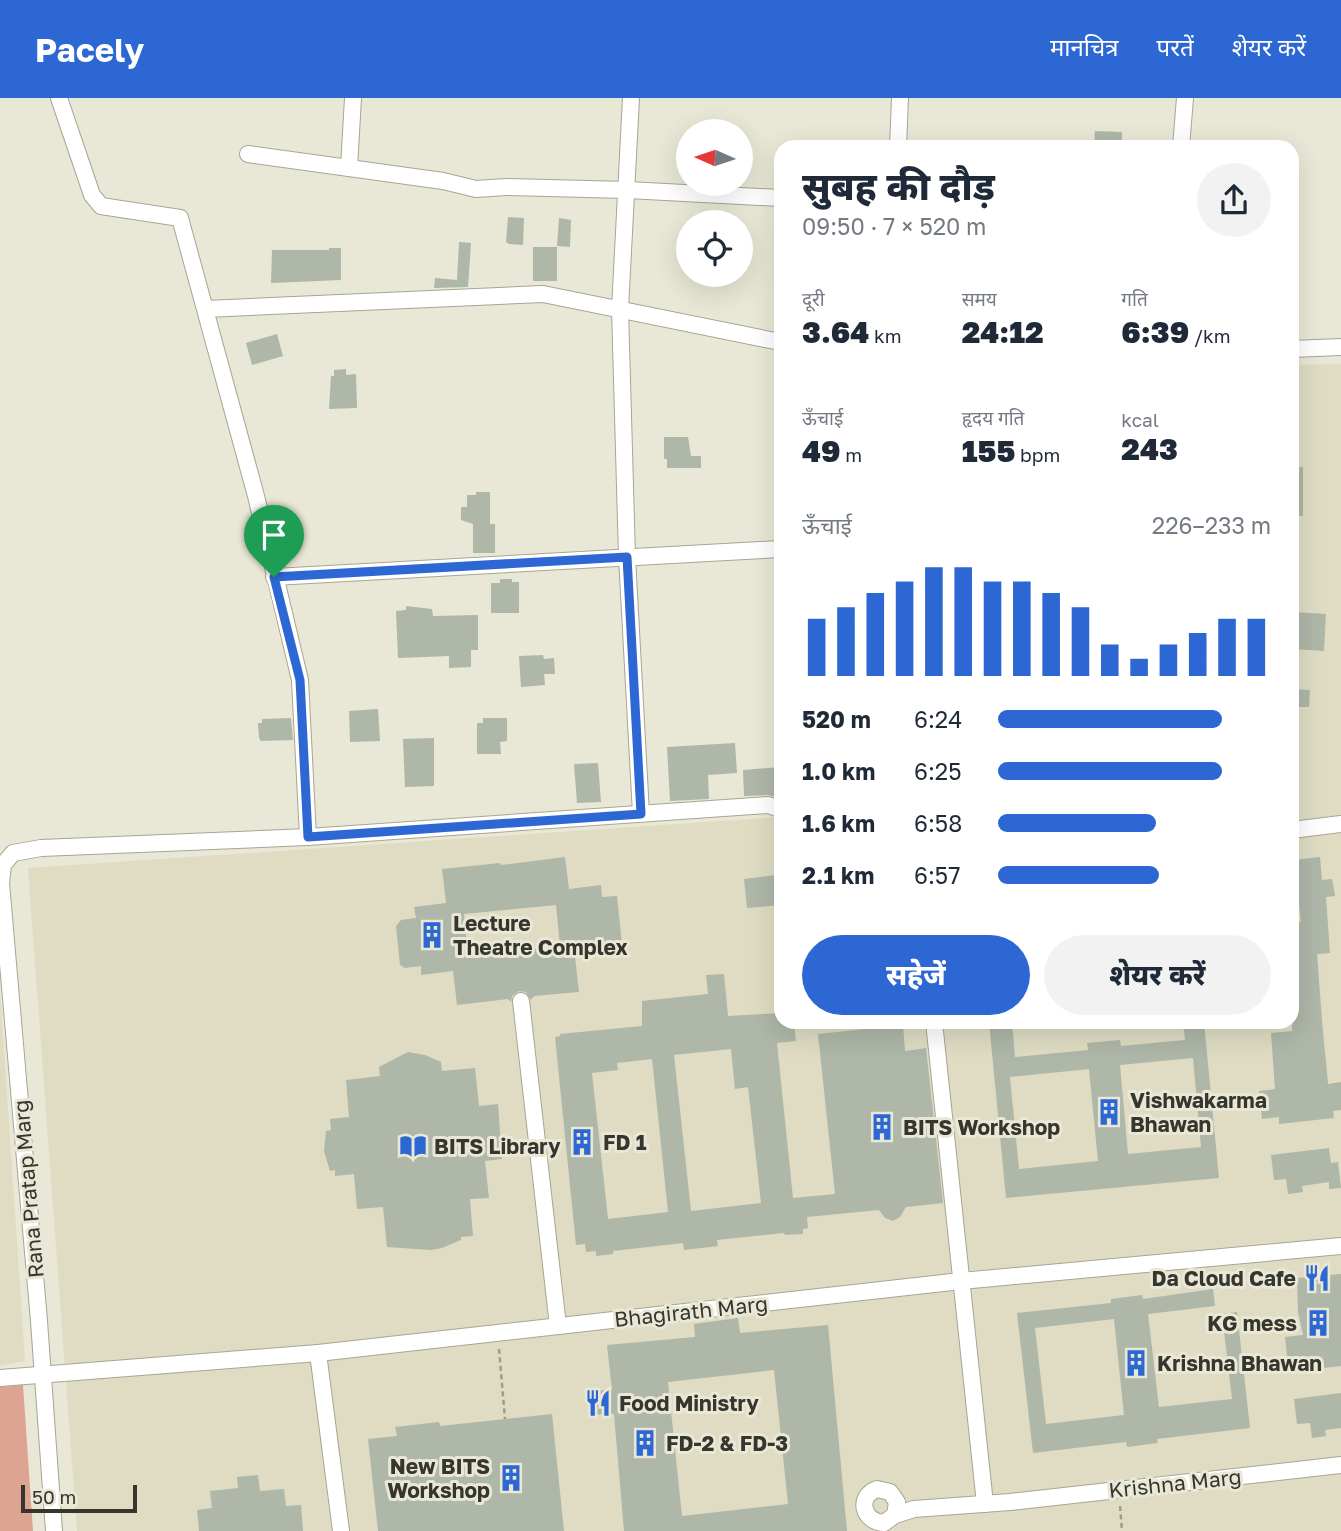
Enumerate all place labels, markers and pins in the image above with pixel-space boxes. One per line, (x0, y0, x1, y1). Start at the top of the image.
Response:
pin (244, 505, 304, 577)
place label: Lecture Theatre Complex (453, 910, 628, 960)
building icon: Lecture Theatre Complex (417, 920, 447, 950)
place label: Vishwakarma Bhawan (1130, 1087, 1267, 1137)
building icon: Vishwakarma Bhawan (1094, 1097, 1124, 1127)
building icon: BITS Workshop (867, 1112, 897, 1142)
place label: BITS Workshop (903, 1114, 1060, 1140)
building icon: FD 1 (567, 1127, 597, 1157)
place label: FD 1 (603, 1129, 647, 1155)
library icon: BITS Library (398, 1131, 428, 1161)
place label: BITS Library (434, 1133, 561, 1159)
restaurant icon: Da Cloud Cafe (1302, 1263, 1332, 1293)
place label: Da Cloud Cafe (1151, 1265, 1296, 1291)
building icon: KG mess (1303, 1308, 1333, 1338)
place label: KG mess (1207, 1310, 1297, 1336)
building icon: Krishna Bhawan (1121, 1348, 1151, 1378)
place label: Krishna Bhawan (1157, 1350, 1322, 1376)
restaurant icon: Food Ministry (583, 1388, 613, 1418)
place label: Food Ministry (619, 1390, 759, 1416)
building icon: FD-2 & FD-3 (630, 1428, 660, 1458)
place label: FD-2 & FD-3 (666, 1430, 788, 1456)
place label: New BITS Workshop (387, 1453, 490, 1503)
building icon: New BITS Workshop (496, 1463, 526, 1493)

